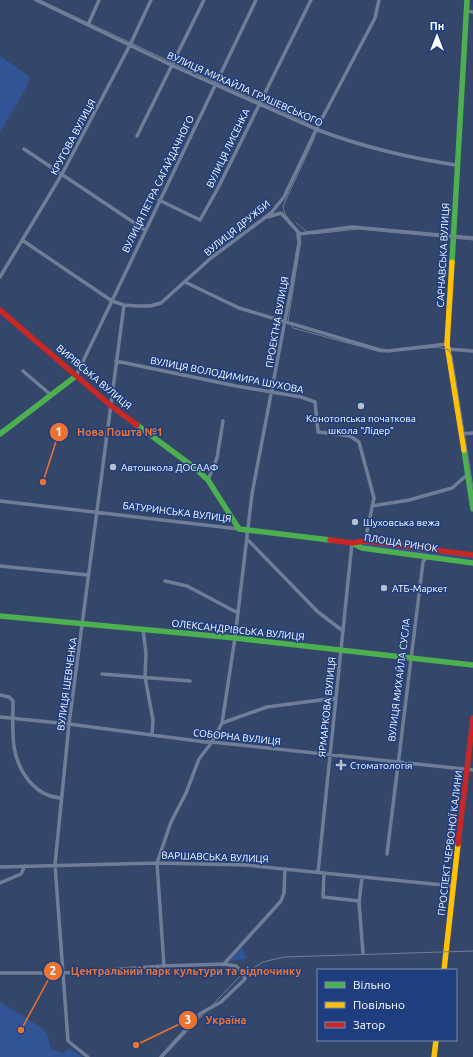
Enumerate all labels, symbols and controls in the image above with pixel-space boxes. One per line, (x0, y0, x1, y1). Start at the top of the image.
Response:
north arrow (417, 16, 457, 56)
text: Пн (430, 20, 444, 32)
street label: ВУЛИЦЯ МИХАЙЛА ГРУШЕВСЬКОГО (166, 50, 325, 129)
street label: КРУГОВА ВУЛИЦЯ (48, 97, 98, 177)
street label: ВУЛИЦЯ ЛИСЕНКА (204, 106, 252, 189)
street label: ВУЛИЦЯ ПЕТРА САГАЙДАЧНОГО (120, 113, 196, 254)
street label: ВУЛИЦЯ ДРУЖБИ (202, 198, 272, 258)
street label: САРНАВСЬКА ВУЛИЦЯ (435, 202, 451, 308)
street label: ПРОЕКТНА ВУЛИЦЯ (264, 275, 290, 369)
street label: ВИРІВСЬКА ВУЛИЦЯ (54, 342, 134, 412)
street label: ВУЛИЦЯ ВОЛОДИМИРА ШУХОВА (149, 355, 305, 395)
marker: Конотопська початкова школа "Лідер" (356, 401, 366, 411)
place label: Конотопська початкова школа "Лідер" (306, 413, 416, 436)
callout: Нова Пошта №1 (49, 421, 171, 444)
text: 1 (56, 425, 62, 438)
text: Нова Пошта №1 (77, 426, 163, 438)
marker: Автошкола ДОСААФ (108, 462, 118, 472)
place label: Автошкола ДОСААФ (121, 462, 219, 473)
street label: БАТУРИНСЬКА ВУЛИЦЯ (122, 500, 232, 524)
marker: Шуховська вежа (350, 517, 360, 527)
place label: Шуховська вежа (363, 517, 440, 528)
street label: ПЛОЩА РИНОК (363, 532, 439, 554)
marker: АТБ-Маркет (379, 583, 389, 593)
place label: АТБ-Маркет (392, 583, 448, 594)
street label: ВУЛИЦЯ МИХАЙЛА СУСЛА (386, 617, 412, 742)
street label: ОЛЕКСАНДРІВСЬКА ВУЛИЦЯ (171, 618, 305, 642)
street label: ВУЛИЦЯ ШЕВЧЕНКА (55, 636, 79, 731)
street label: ЯРМАРКОВА ВУЛИЦЯ (316, 656, 338, 758)
street label: СОБОРНА ВУЛИЦЯ (193, 727, 281, 747)
marker: Стоматологія (335, 759, 347, 771)
place label: Стоматологія (350, 760, 412, 771)
street label: ПРОСПЕКТ ЧЕРВОНОЇ КАЛИНИ (436, 770, 464, 916)
street label: ВАРШАВСЬКА ВУЛИЦЯ (161, 850, 269, 864)
callout: Центральний парк культури та відпочинку (43, 959, 309, 982)
text: 2 (50, 964, 57, 977)
text: Центральний парк культури та відпочинку (71, 965, 301, 977)
legend (317, 969, 457, 1041)
text: Вільно (353, 978, 391, 991)
text: Повільно (353, 998, 405, 1011)
callout: Україна (178, 1008, 255, 1031)
text: 3 (185, 1013, 191, 1026)
text: Україна (205, 1014, 247, 1026)
text: Затор (353, 1018, 385, 1031)

